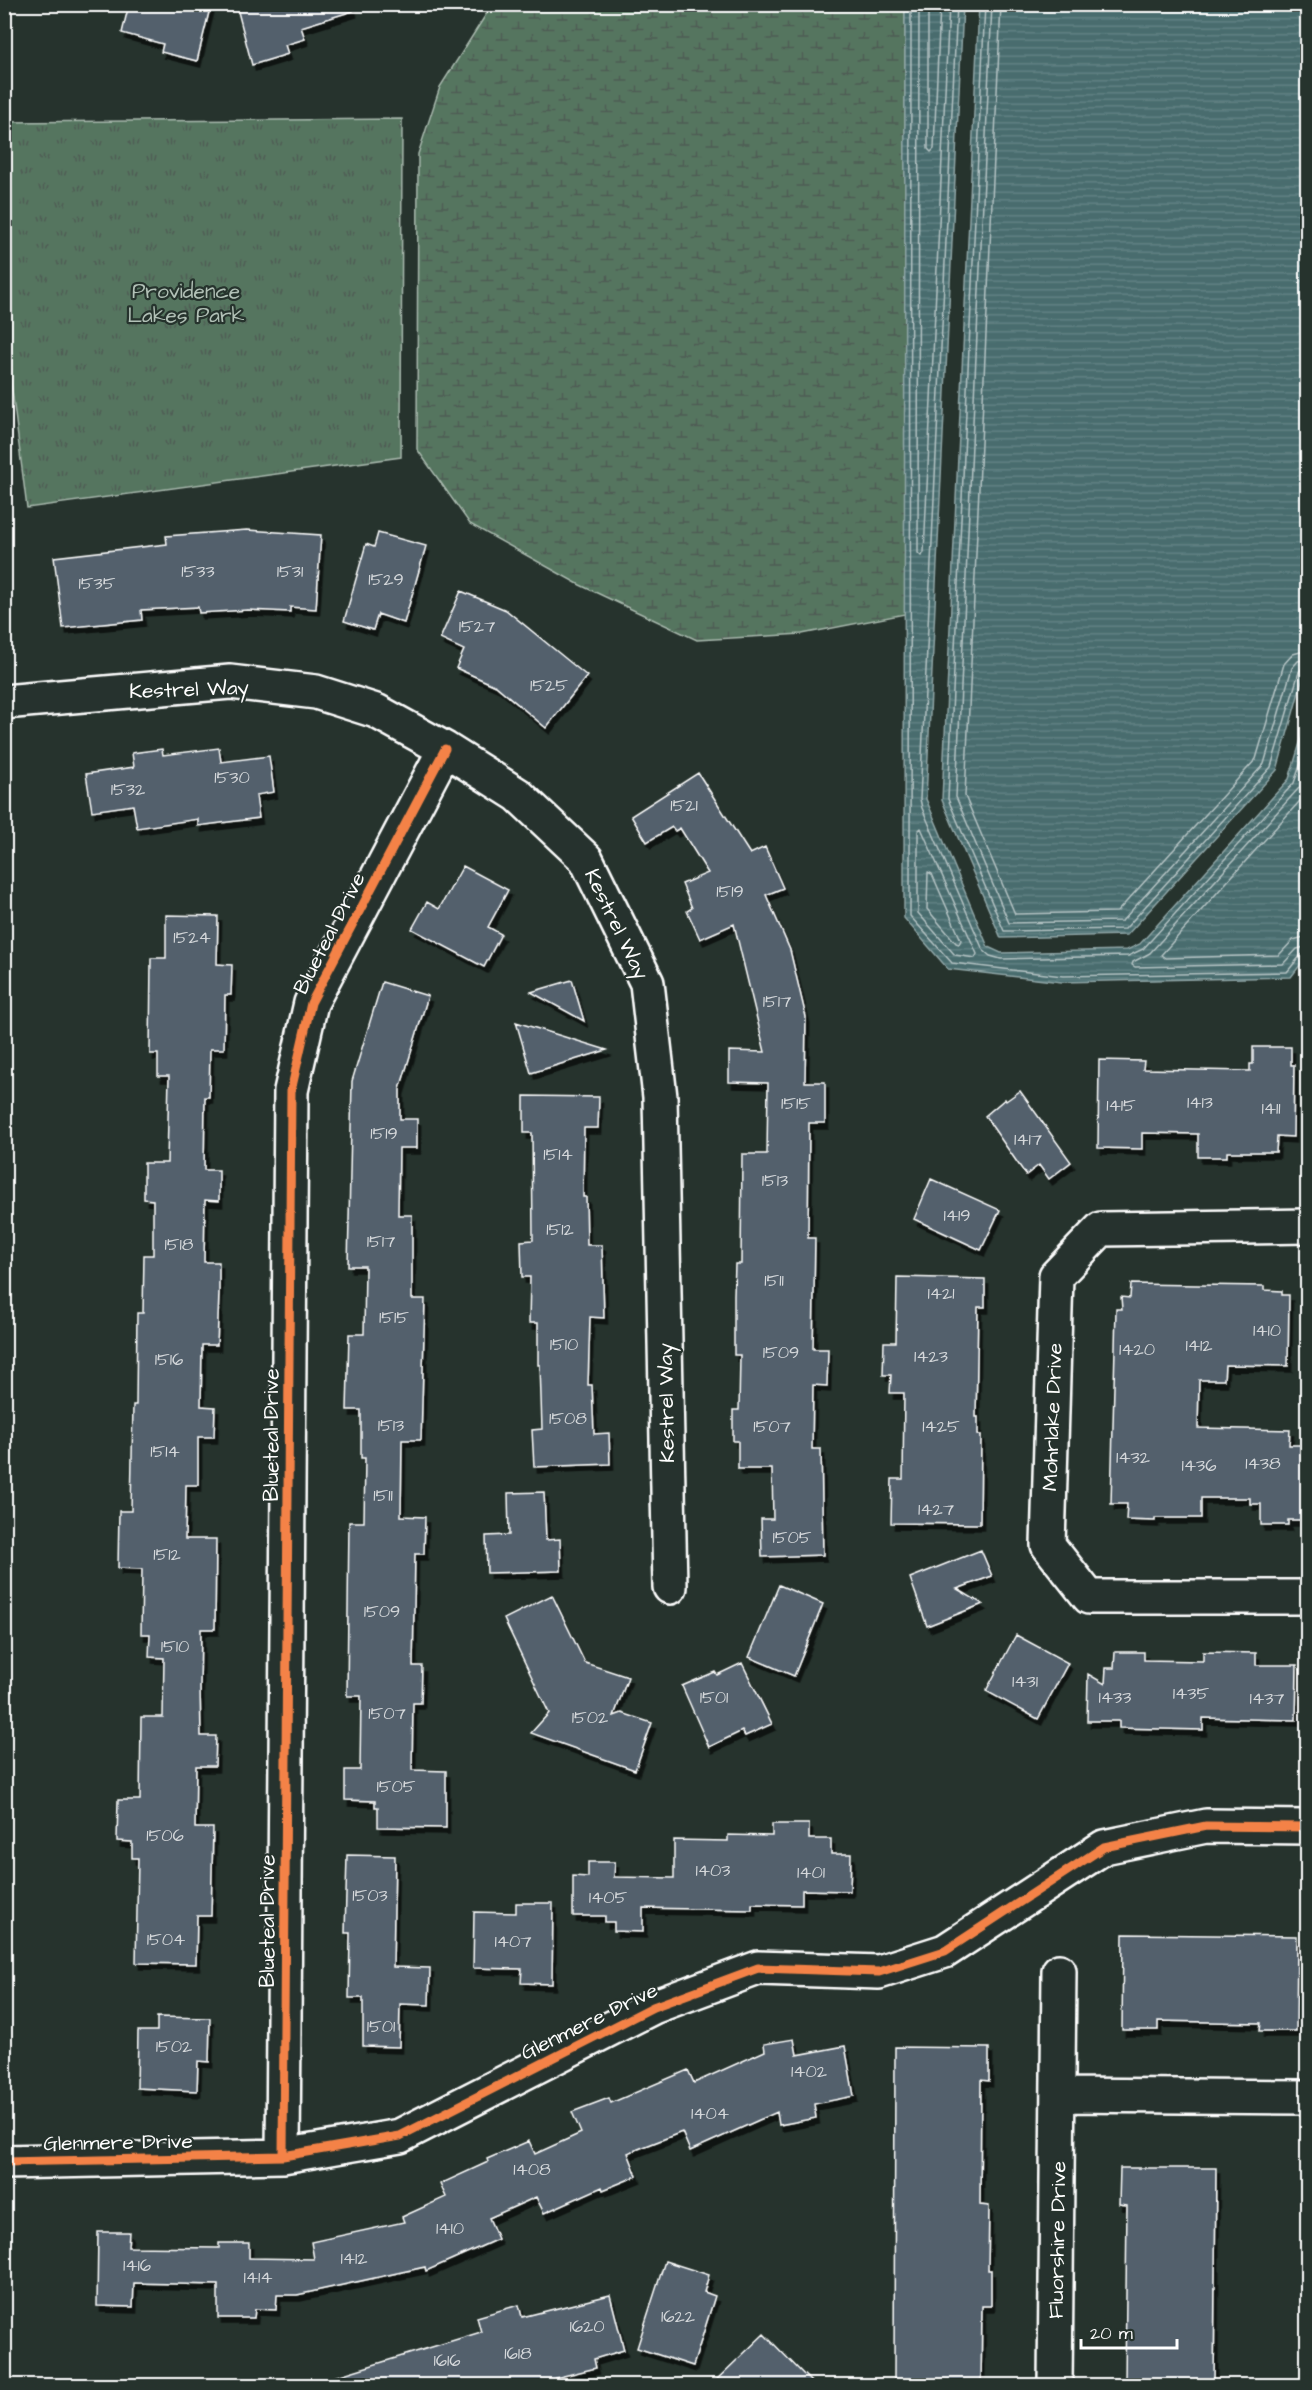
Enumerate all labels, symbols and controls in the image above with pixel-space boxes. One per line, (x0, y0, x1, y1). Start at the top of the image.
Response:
park label: Providence Lakes Park (128, 277, 245, 330)
house number: 1533 (181, 559, 215, 584)
house number: 1531 (277, 559, 303, 584)
house number: 1529 (368, 567, 404, 592)
house number: 1535 (79, 571, 116, 596)
house number: 1527 (459, 614, 495, 639)
street label: Kestrel Way (129, 673, 250, 708)
house number: 1525 (530, 673, 568, 698)
house number: 1530 (214, 765, 250, 790)
house number: 1532 (111, 777, 146, 802)
house number: 1521 (670, 793, 698, 818)
street label: Kestrel Way (575, 864, 656, 986)
street label: Blueteal Drive (286, 867, 373, 999)
house number: 1519 (716, 879, 744, 904)
house number: 1524 (173, 925, 211, 950)
house number: 1517 (763, 989, 791, 1014)
house number: 1413 (1187, 1090, 1213, 1115)
house number: 1515 (781, 1091, 811, 1116)
house number: 1415 (1106, 1093, 1136, 1118)
house number: 1411 (1261, 1096, 1281, 1121)
house number: 1519 (370, 1121, 398, 1146)
house number: 1417 (1014, 1127, 1042, 1152)
house number: 1514 (543, 1142, 573, 1167)
house number: 1513 (762, 1168, 788, 1193)
house number: 1419 (943, 1203, 971, 1228)
house number: 1512 (546, 1217, 575, 1242)
house number: 1517 (367, 1229, 395, 1254)
house number: 1518 (164, 1232, 194, 1257)
house number: 1511 (764, 1268, 784, 1293)
house number: 1421 (927, 1281, 955, 1306)
house number: 1515 (379, 1305, 409, 1330)
house number: 1410 (1253, 1318, 1281, 1343)
house number: 1510 (550, 1332, 578, 1357)
house number: 1412 (1185, 1333, 1213, 1358)
house number: 1420 (1119, 1337, 1155, 1362)
house number: 1509 (763, 1340, 799, 1365)
street label: Kestrel Way (651, 1342, 684, 1463)
street label: Mohrlake Drive (1035, 1342, 1070, 1492)
house number: 1423 (914, 1344, 948, 1369)
house number: 1516 (155, 1347, 183, 1372)
street label: Blueteal Drive (257, 1368, 286, 1502)
house number: 1508 (549, 1406, 587, 1431)
house number: 1513 (378, 1413, 404, 1438)
house number: 1507 (753, 1414, 791, 1439)
house number: 1425 (922, 1414, 960, 1439)
house number: 1514 (150, 1439, 180, 1464)
house number: 1432 (1116, 1445, 1151, 1470)
house number: 1438 (1245, 1451, 1281, 1476)
house number: 1436 (1182, 1453, 1217, 1478)
house number: 1511 (373, 1483, 393, 1508)
house number: 1427 (918, 1497, 954, 1522)
house number: 1505 (772, 1525, 812, 1550)
house number: 1512 (153, 1542, 182, 1567)
house number: 1509 (364, 1599, 400, 1624)
house number: 1510 (161, 1634, 189, 1659)
house number: 1431 (1012, 1669, 1038, 1694)
house number: 1435 (1173, 1681, 1209, 1706)
house number: 1501 (700, 1685, 728, 1710)
house number: 1433 (1099, 1685, 1131, 1710)
house number: 1437 (1250, 1686, 1284, 1711)
house number: 1507 (368, 1701, 406, 1726)
house number: 1502 (572, 1705, 609, 1730)
house number: 1505 (376, 1774, 416, 1799)
house number: 1506 (146, 1823, 184, 1848)
street label: Blueteal Drive (253, 1854, 282, 1988)
house number: 1403 (695, 1858, 731, 1883)
house number: 1401 (797, 1860, 825, 1885)
house number: 1503 (352, 1883, 388, 1908)
house number: 1405 (589, 1885, 628, 1910)
house number: 1504 (147, 1927, 185, 1952)
house number: 1407 (495, 1929, 531, 1954)
street label: Glenmere Drive (516, 1976, 663, 2067)
house number: 1501 (367, 2014, 395, 2039)
house number: 1502 (156, 2034, 193, 2059)
house number: 1402 (791, 2059, 828, 2084)
house number: 1404 (691, 2101, 729, 2126)
street label: Glenmere Drive (43, 2127, 193, 2158)
house number: 1408 (513, 2157, 551, 2182)
street label: Fluorshire Drive (1042, 2161, 1073, 2319)
house number: 1410 (436, 2216, 464, 2241)
house number: 1412 (340, 2246, 368, 2271)
house number: 1416 (123, 2253, 151, 2278)
house number: 1414 (243, 2265, 273, 2290)
house number: 1622 (661, 2304, 696, 2329)
scale bar (1081, 2312, 1177, 2350)
house number: 1620 (569, 2314, 605, 2339)
text: 20 m (1090, 2321, 1133, 2346)
house number: 1618 (504, 2341, 532, 2366)
house number: 1616 (433, 2348, 461, 2373)

